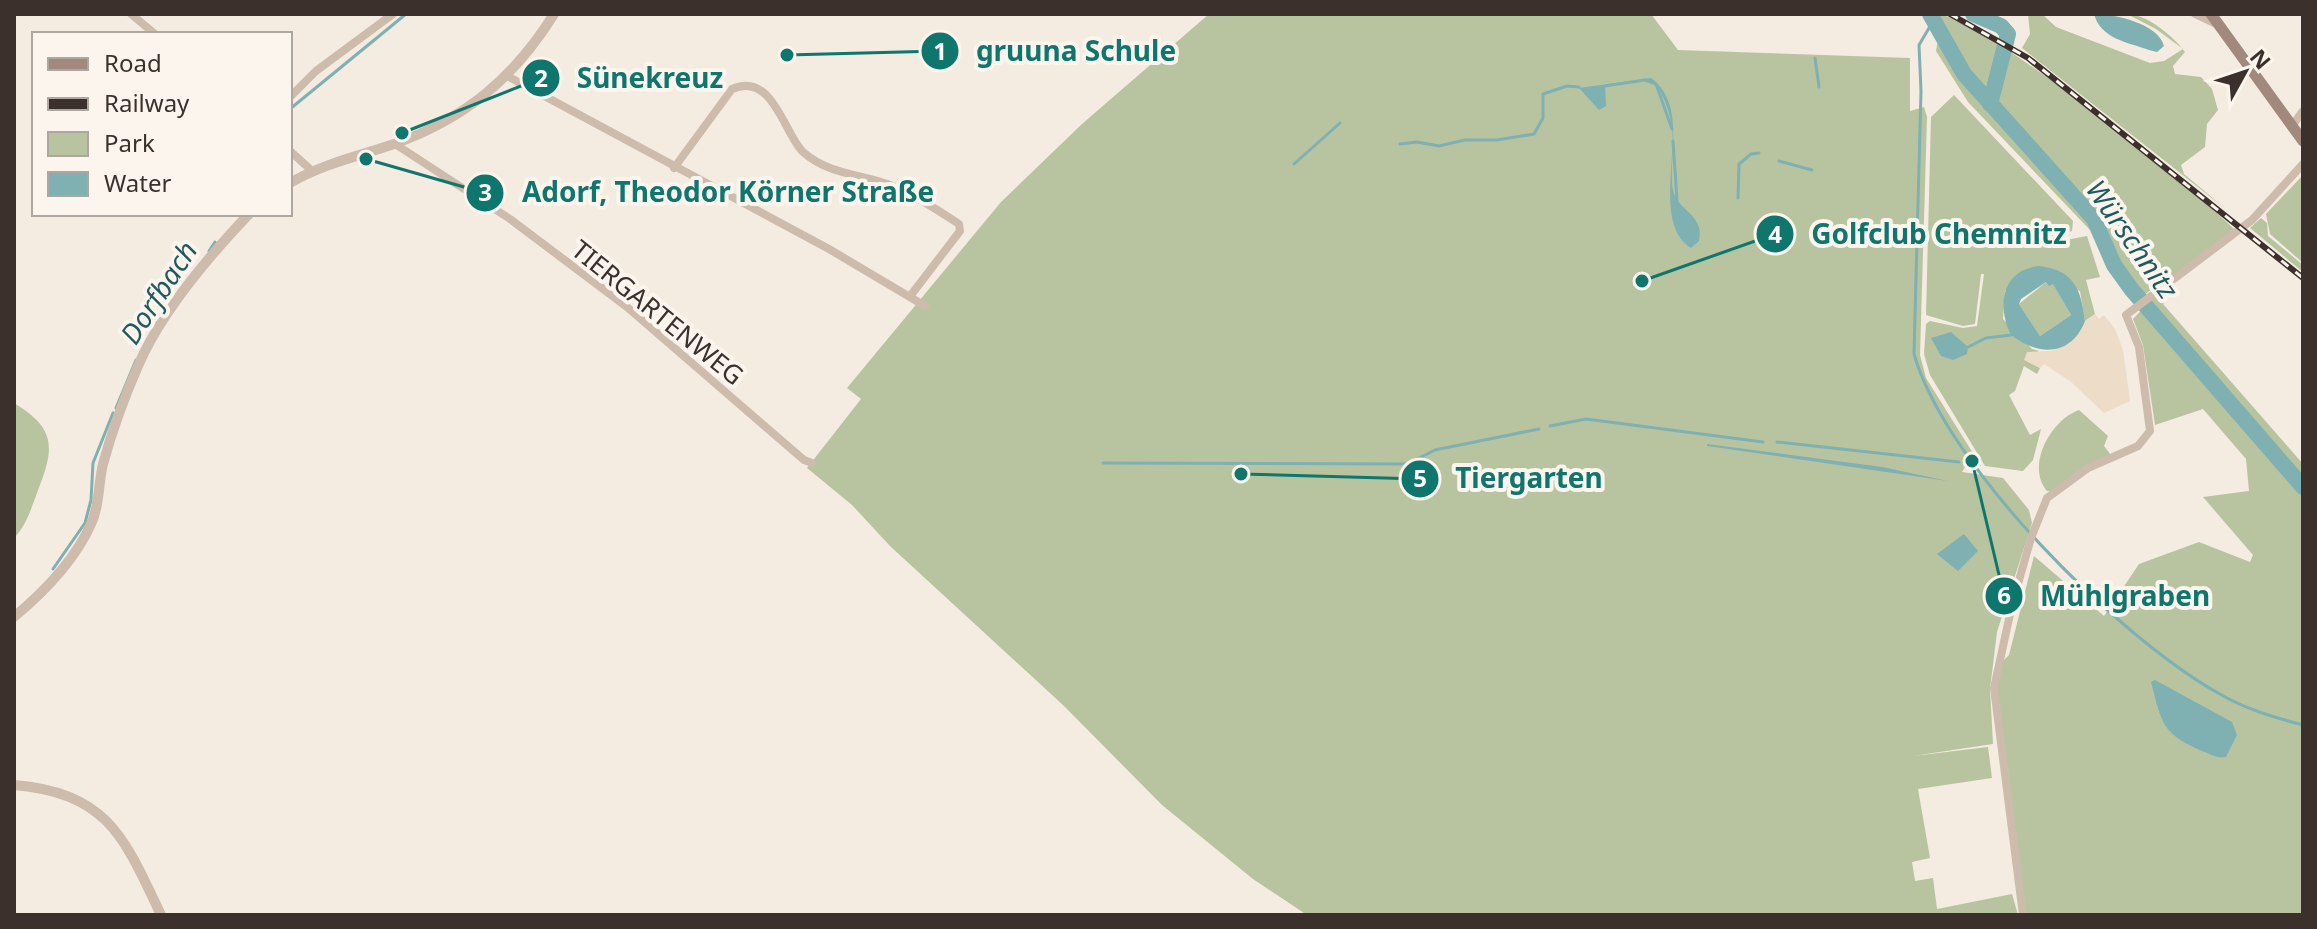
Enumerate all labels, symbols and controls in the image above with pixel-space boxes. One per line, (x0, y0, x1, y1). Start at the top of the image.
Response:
callout: gruuna Schule (920, 25, 1192, 77)
text: gruuna Schule (976, 31, 1176, 69)
legend (32, 32, 292, 216)
north arrow (2205, 32, 2285, 112)
text: 1 (933, 34, 947, 67)
text: N (2244, 42, 2278, 75)
text: Road (104, 46, 162, 79)
callout: Sünekreuz (521, 52, 739, 104)
text: Sünekreuz (577, 58, 723, 96)
text: 2 (534, 61, 548, 94)
text: Railway (104, 86, 190, 119)
text: Park (104, 126, 155, 159)
text: Water (104, 166, 172, 199)
callout: Adorf, Theodor Körner Straße (465, 167, 950, 219)
text: Adorf, Theodor Körner Straße (522, 172, 934, 210)
water label: Würschnitz (2078, 172, 2188, 307)
text: 3 (478, 175, 492, 208)
callout: Golfclub Chemnitz (1755, 208, 2082, 260)
text: Golfclub Chemnitz (1811, 214, 2067, 252)
text: 4 (1768, 217, 1782, 250)
street label: TIERGARTENWEG (564, 231, 752, 393)
water label: Dorfbach (111, 233, 205, 351)
callout: Tiergarten (1400, 453, 1619, 505)
text: Tiergarten (1455, 458, 1603, 496)
text: 5 (1413, 461, 1427, 494)
callout: Mühlgraben (1984, 570, 2226, 622)
text: Mühlgraben (2040, 576, 2210, 614)
text: 6 (1997, 578, 2011, 611)

